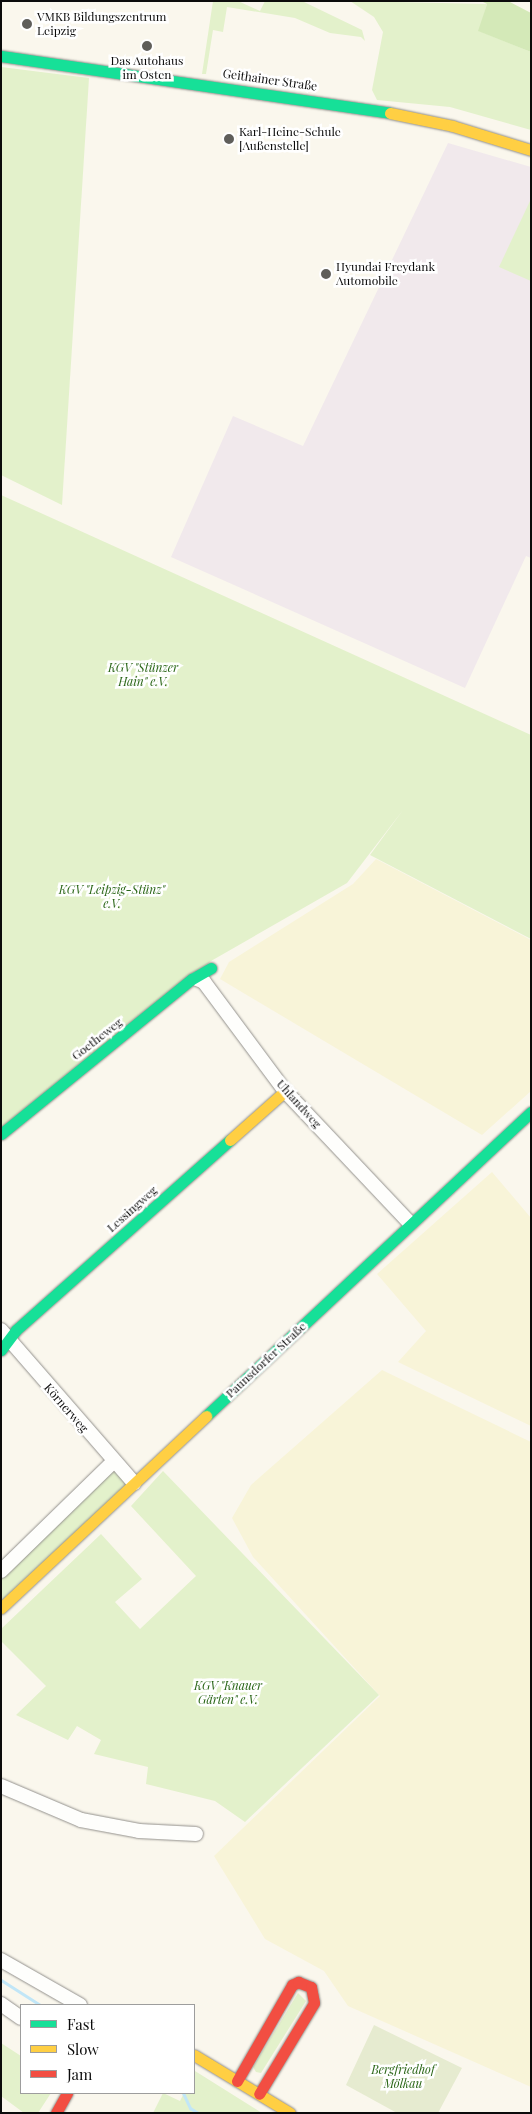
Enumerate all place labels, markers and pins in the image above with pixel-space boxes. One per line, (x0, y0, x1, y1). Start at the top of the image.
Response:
place label: VMKB Bildungszentrum Leipzig (37, 10, 166, 38)
marker: VMKB Bildungszentrum Leipzig (21, 18, 33, 30)
marker: Das Autohaus im Osten (141, 40, 153, 52)
place label: Das Autohaus im Osten (110, 54, 184, 82)
place label: Karl-Heine-Schule [Außenstelle] (239, 125, 341, 153)
marker: Karl-Heine-Schule [Außenstelle] (223, 133, 235, 145)
place label: Hyundai Freydank Automobile (336, 260, 435, 288)
marker: Hyundai Freydank Automobile (320, 268, 332, 280)

